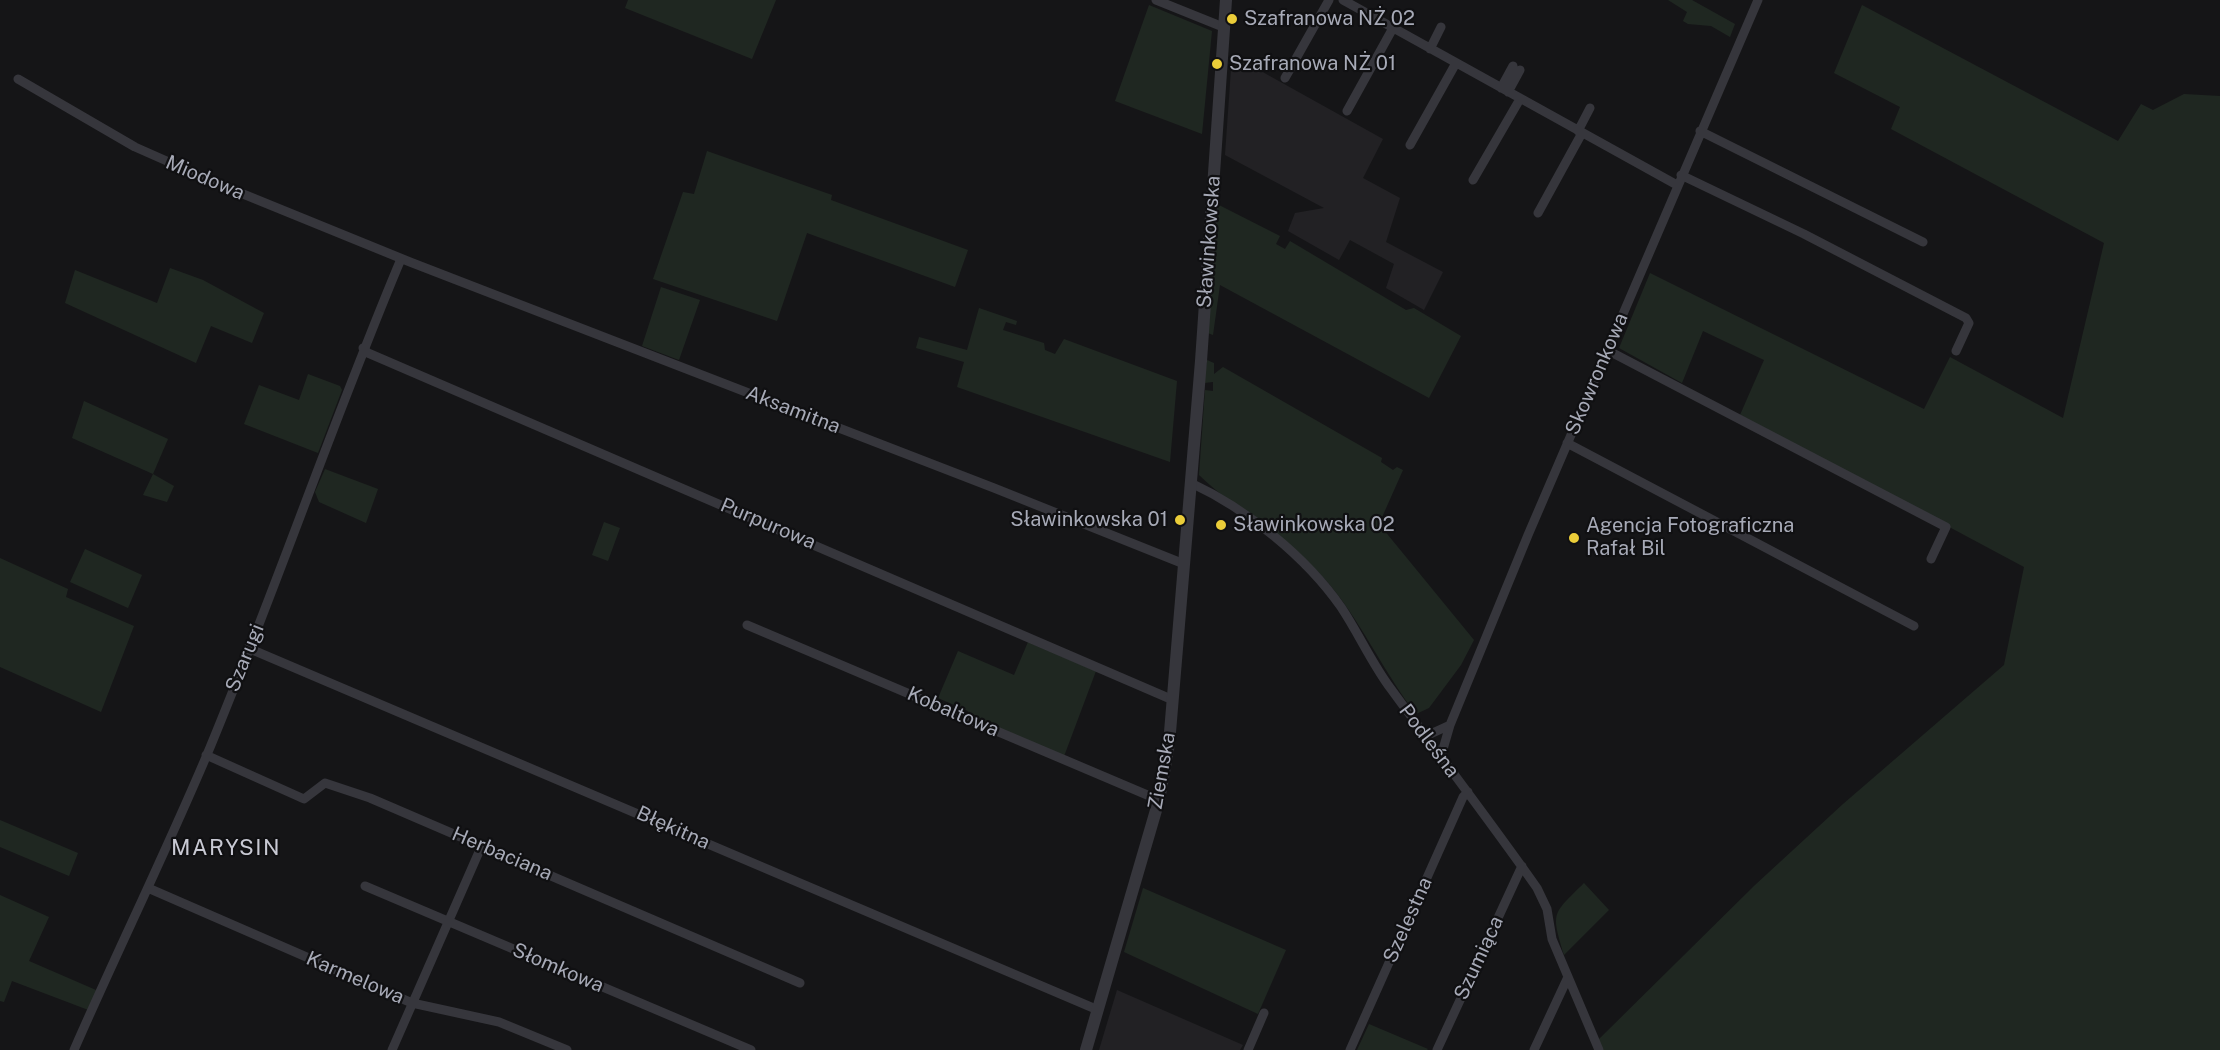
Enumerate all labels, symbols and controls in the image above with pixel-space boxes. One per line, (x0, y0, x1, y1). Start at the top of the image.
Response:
place label: Szafranowa NŻ 02 (1244, 7, 1415, 31)
marker: Szafranowa NŻ 02 (1225, 12, 1239, 26)
place label: Szafranowa NŻ 01 (1229, 52, 1396, 76)
marker: Szafranowa NŻ 01 (1210, 57, 1224, 71)
street label: Miodowa (162, 151, 248, 205)
street label: Sławinkowska (1192, 175, 1226, 309)
street label: Skowronkowa (1561, 310, 1633, 438)
street label: Aksamitna (742, 381, 844, 439)
street label: Purpurowa (717, 493, 819, 555)
place label: Sławinkowska 01 (1010, 508, 1168, 532)
marker: Sławinkowska 01 (1173, 513, 1187, 527)
place label: Sławinkowska 02 (1233, 513, 1395, 537)
place label: Agencja Fotograficzna Rafał Bil (1586, 514, 1794, 561)
marker: Sławinkowska 02 (1214, 518, 1228, 532)
marker: Agencja Fotograficzna Rafał Bil (1567, 531, 1581, 545)
street label: Szarugi (221, 621, 269, 695)
street label: Kobaltowa (903, 682, 1003, 742)
street label: Podleśna (1394, 700, 1464, 782)
street label: Ziemska (1143, 730, 1181, 812)
street label: Błękitna (633, 801, 713, 855)
street label: Herbaciana (448, 822, 556, 886)
district label: MARYSIN (171, 835, 281, 861)
street label: Szelestna (1378, 873, 1438, 967)
street label: Szumiąca (1449, 912, 1509, 1004)
street label: Słomkowa (509, 938, 607, 998)
street label: Karmelowa (302, 947, 408, 1009)

